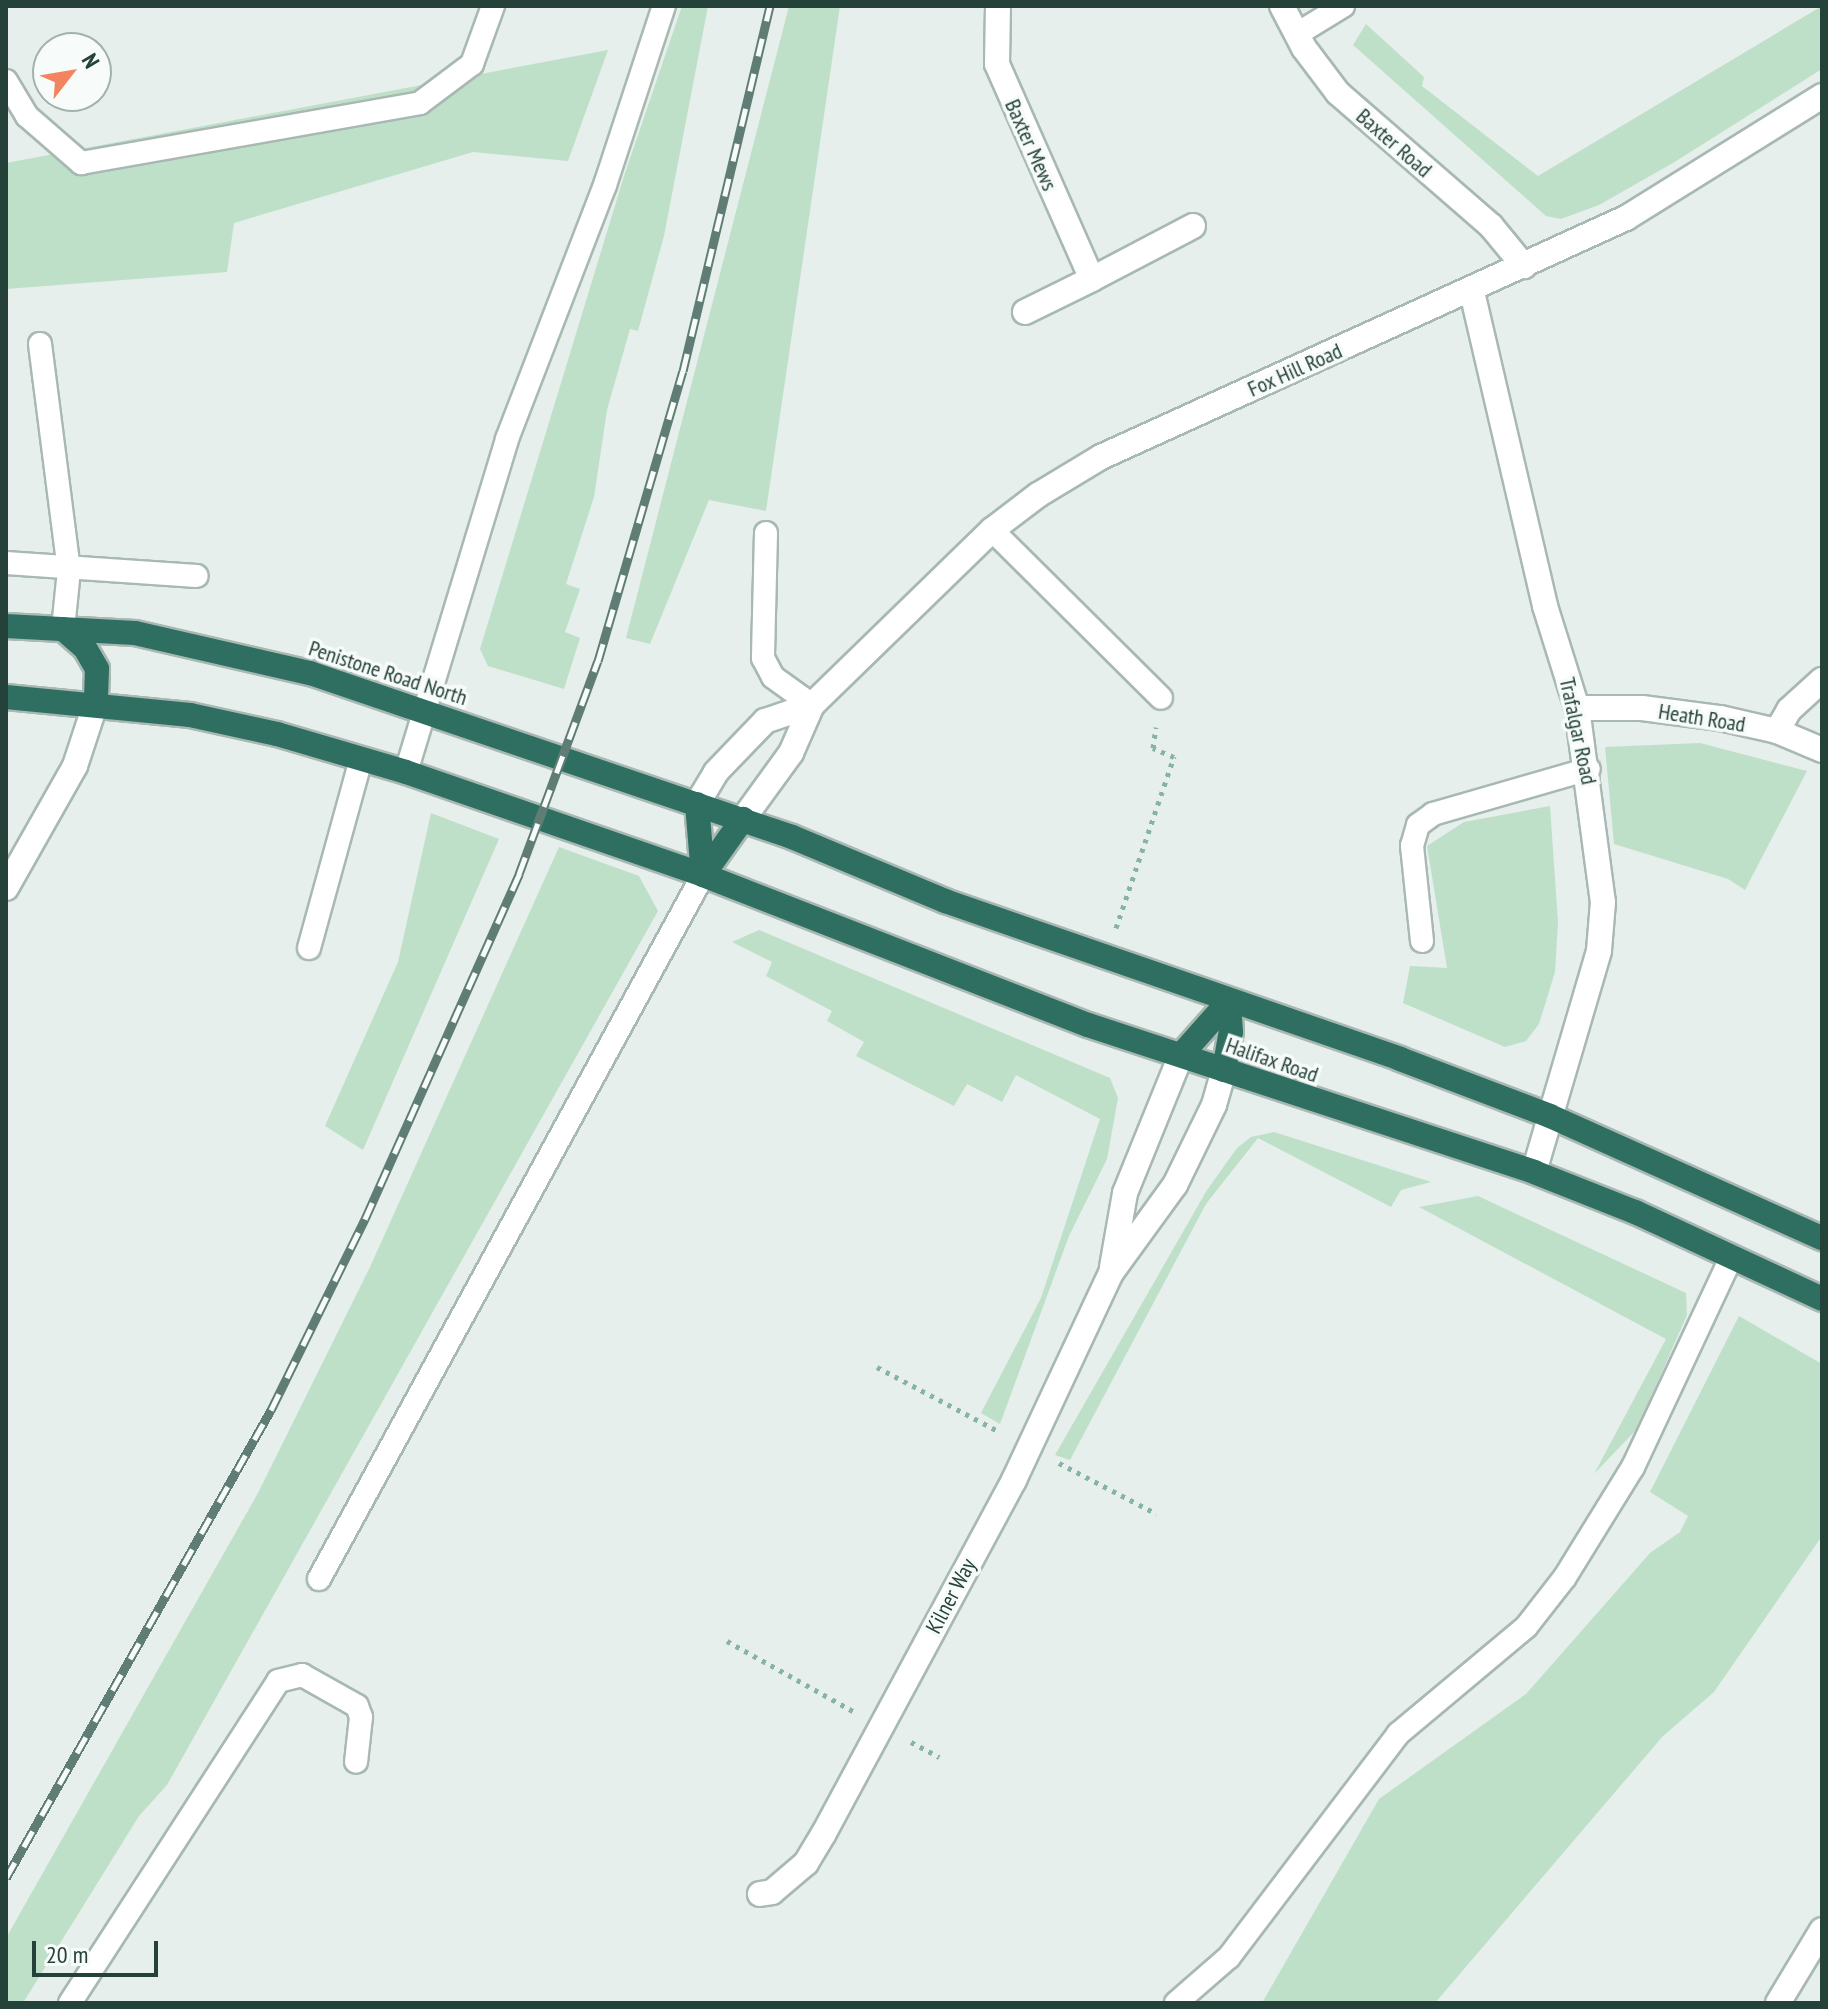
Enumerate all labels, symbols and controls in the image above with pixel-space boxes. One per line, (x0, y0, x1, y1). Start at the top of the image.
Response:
north arrow (32, 32, 112, 112)
text: N (76, 48, 106, 73)
street label: Baxter Mews (999, 95, 1063, 195)
street label: Baxter Road (1351, 103, 1437, 183)
street label: Fox Hill Road (1244, 337, 1346, 403)
street label: Penistone Road North (306, 635, 470, 711)
street label: Trafalgar Road (1554, 675, 1602, 787)
street label: Heath Road (1657, 698, 1747, 738)
street label: Halifax Road (1222, 1032, 1322, 1088)
street label: Kilner Way (920, 1554, 982, 1638)
scale bar (36, 1925, 162, 1975)
text: 20 m (46, 1939, 88, 1970)

